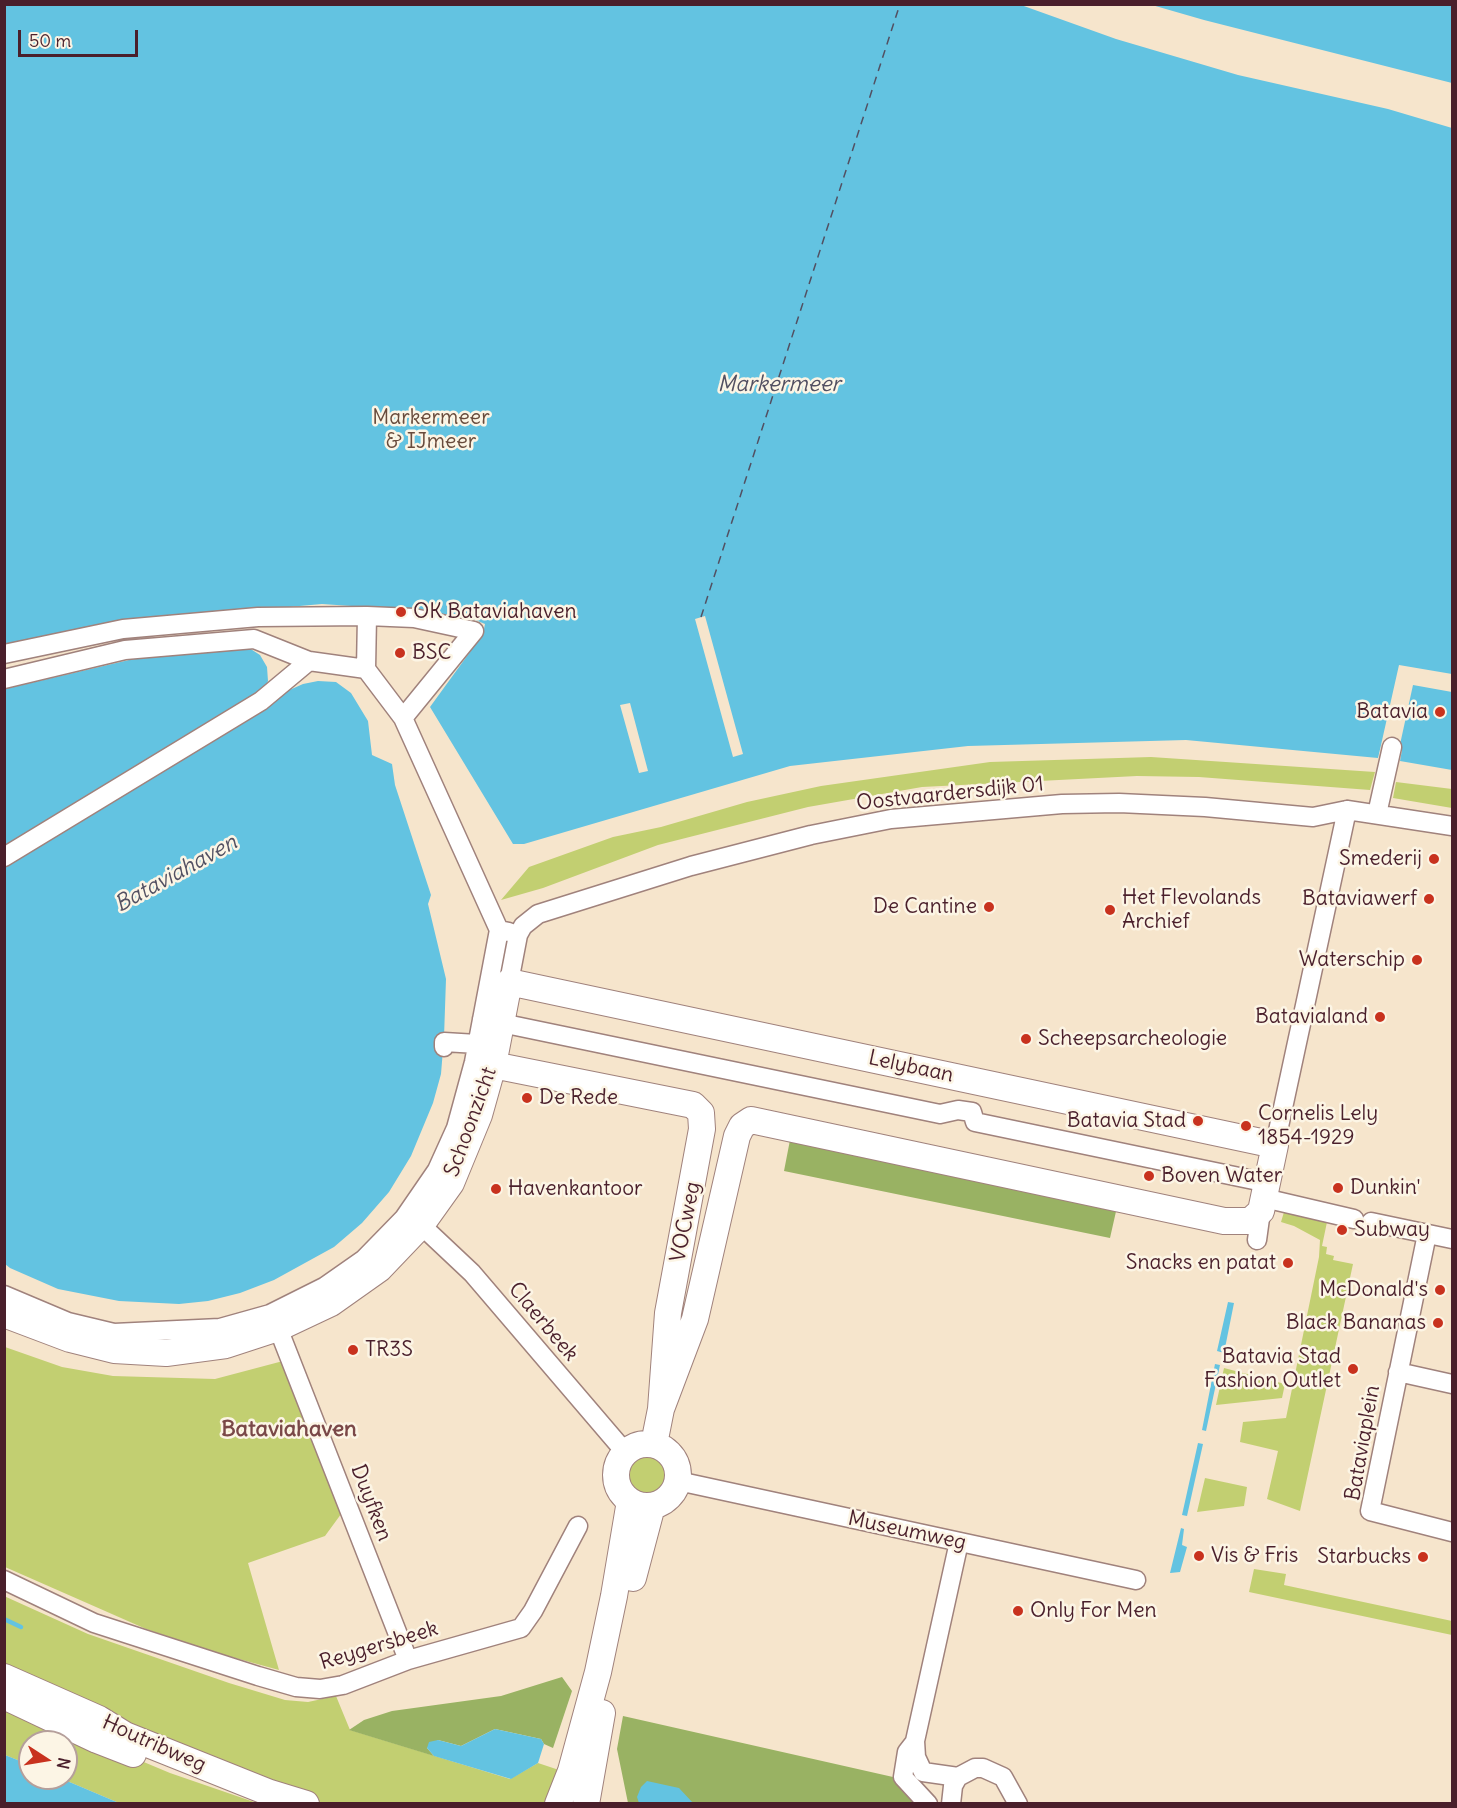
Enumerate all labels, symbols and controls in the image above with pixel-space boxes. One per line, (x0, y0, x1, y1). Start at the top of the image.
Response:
scale bar (21, 18, 141, 56)
text: 50 m (29, 29, 71, 52)
water label: Markermeer (717, 372, 841, 398)
park label: Markermeer & IJmeer (372, 405, 490, 455)
place label: OK Bataviahaven (413, 599, 577, 625)
marker: OK Bataviahaven (394, 605, 408, 619)
place label: BSC (412, 640, 451, 666)
marker: BSC (393, 646, 407, 660)
place label: Batavia (1356, 699, 1428, 725)
marker: Batavia (1433, 705, 1447, 719)
street label: Oostvaardersdijk 01 (855, 772, 1045, 816)
water label: Bataviahaven (110, 830, 242, 918)
place label: Smederij (1339, 846, 1422, 872)
marker: Smederij (1427, 852, 1441, 866)
place label: Het Flevolands Archief (1122, 885, 1261, 935)
place label: Bataviawerf (1302, 886, 1417, 912)
marker: Bataviawerf (1422, 892, 1436, 906)
place label: De Cantine (873, 894, 977, 920)
marker: De Cantine (982, 900, 996, 914)
marker: Het Flevolands Archief (1103, 903, 1117, 917)
place label: Waterschip (1299, 947, 1405, 973)
marker: Waterschip (1410, 953, 1424, 967)
place label: Batavialand (1255, 1004, 1368, 1030)
marker: Batavialand (1373, 1010, 1387, 1024)
place label: Scheepsarcheologie (1038, 1026, 1227, 1052)
marker: Scheepsarcheologie (1019, 1032, 1033, 1046)
street label: Lelybaan (866, 1046, 956, 1088)
street label: Schoonzicht (440, 1064, 502, 1180)
place label: De Rede (539, 1085, 618, 1111)
marker: De Rede (520, 1091, 534, 1105)
place label: Cornelis Lely 1854-1929 (1258, 1101, 1378, 1151)
place label: Batavia Stad (1067, 1108, 1186, 1134)
marker: Batavia Stad (1191, 1114, 1205, 1128)
marker: Cornelis Lely 1854-1929 (1239, 1119, 1253, 1133)
place label: Boven Water (1161, 1163, 1282, 1189)
marker: Boven Water (1142, 1169, 1156, 1183)
place label: Dunkin' (1350, 1175, 1421, 1201)
place label: Havenkantoor (508, 1176, 643, 1202)
street label: VOCweg (666, 1180, 706, 1264)
marker: Dunkin' (1331, 1181, 1345, 1195)
marker: Havenkantoor (489, 1182, 503, 1196)
place label: Subway (1354, 1217, 1430, 1243)
marker: Subway (1335, 1223, 1349, 1237)
place label: Snacks en patat (1126, 1250, 1276, 1276)
marker: Snacks en patat (1281, 1256, 1295, 1270)
street label: Claerbeek (503, 1277, 583, 1367)
place label: McDonald's (1319, 1277, 1428, 1303)
marker: McDonald's (1433, 1283, 1447, 1297)
place label: Black Bananas (1286, 1310, 1426, 1336)
marker: Black Bananas (1431, 1316, 1445, 1330)
place label: TR3S (365, 1337, 413, 1363)
marker: TR3S (346, 1343, 360, 1357)
place label: Batavia Stad Fashion Outlet (1204, 1344, 1341, 1394)
marker: Batavia Stad Fashion Outlet (1346, 1362, 1360, 1376)
street label: Bataviaplein (1340, 1383, 1386, 1503)
district label: Bataviahaven (221, 1417, 357, 1443)
street label: Duyfken (345, 1461, 397, 1545)
street label: Museumweg (846, 1506, 968, 1556)
place label: Vis & Fris (1211, 1543, 1298, 1569)
place label: Starbucks (1317, 1544, 1411, 1570)
marker: Vis & Fris (1192, 1549, 1206, 1563)
marker: Starbucks (1416, 1550, 1430, 1564)
place label: Only For Men (1030, 1598, 1157, 1624)
marker: Only For Men (1011, 1604, 1025, 1618)
street label: Reygersbeek (317, 1616, 441, 1676)
street label: Houtribweg (98, 1710, 210, 1778)
north arrow (18, 1730, 78, 1790)
text: N (53, 1756, 75, 1771)

